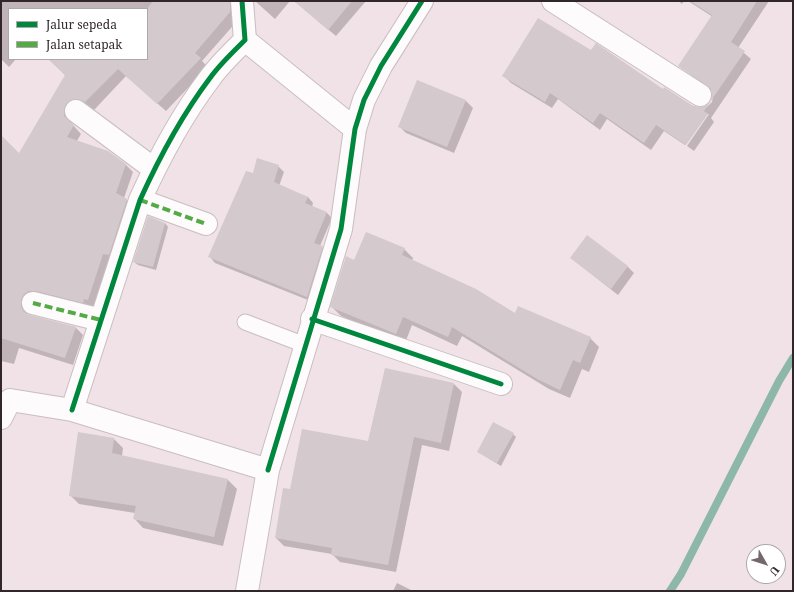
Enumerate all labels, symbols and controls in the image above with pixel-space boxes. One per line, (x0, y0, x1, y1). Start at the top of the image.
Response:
legend (8, 8, 148, 60)
text: Jalur sepeda (46, 16, 117, 33)
text: Jalan setapak (46, 36, 122, 53)
north arrow (746, 544, 786, 584)
text: U (767, 563, 783, 579)

